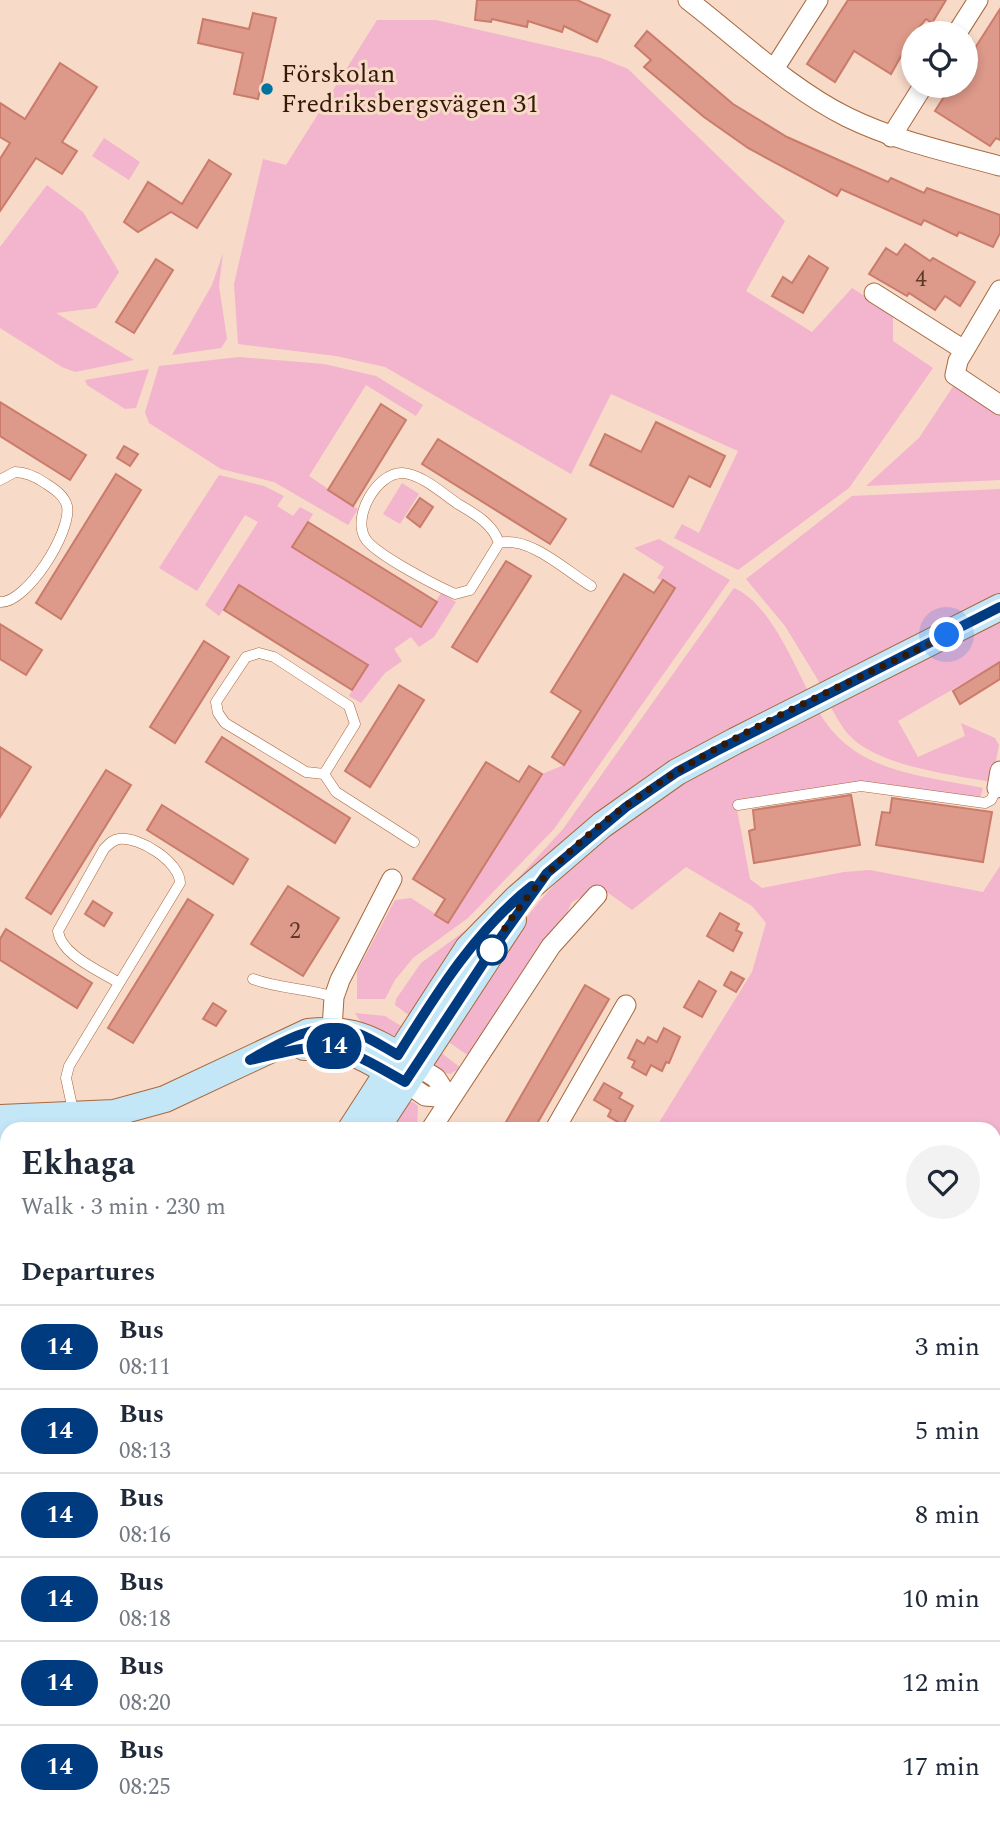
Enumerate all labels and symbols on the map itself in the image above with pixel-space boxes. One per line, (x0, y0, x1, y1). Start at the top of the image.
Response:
place label: Förskolan Fredriksbergsvägen 31 (281, 54, 539, 124)
marker: Förskolan Fredriksbergsvägen 31 (259, 81, 275, 97)
house number: 4 (915, 262, 927, 297)
your location (929, 617, 964, 652)
house number: 2 (289, 914, 301, 949)
unlabelled marker (477, 935, 507, 965)
line badge: 14 (302, 1023, 366, 1069)

